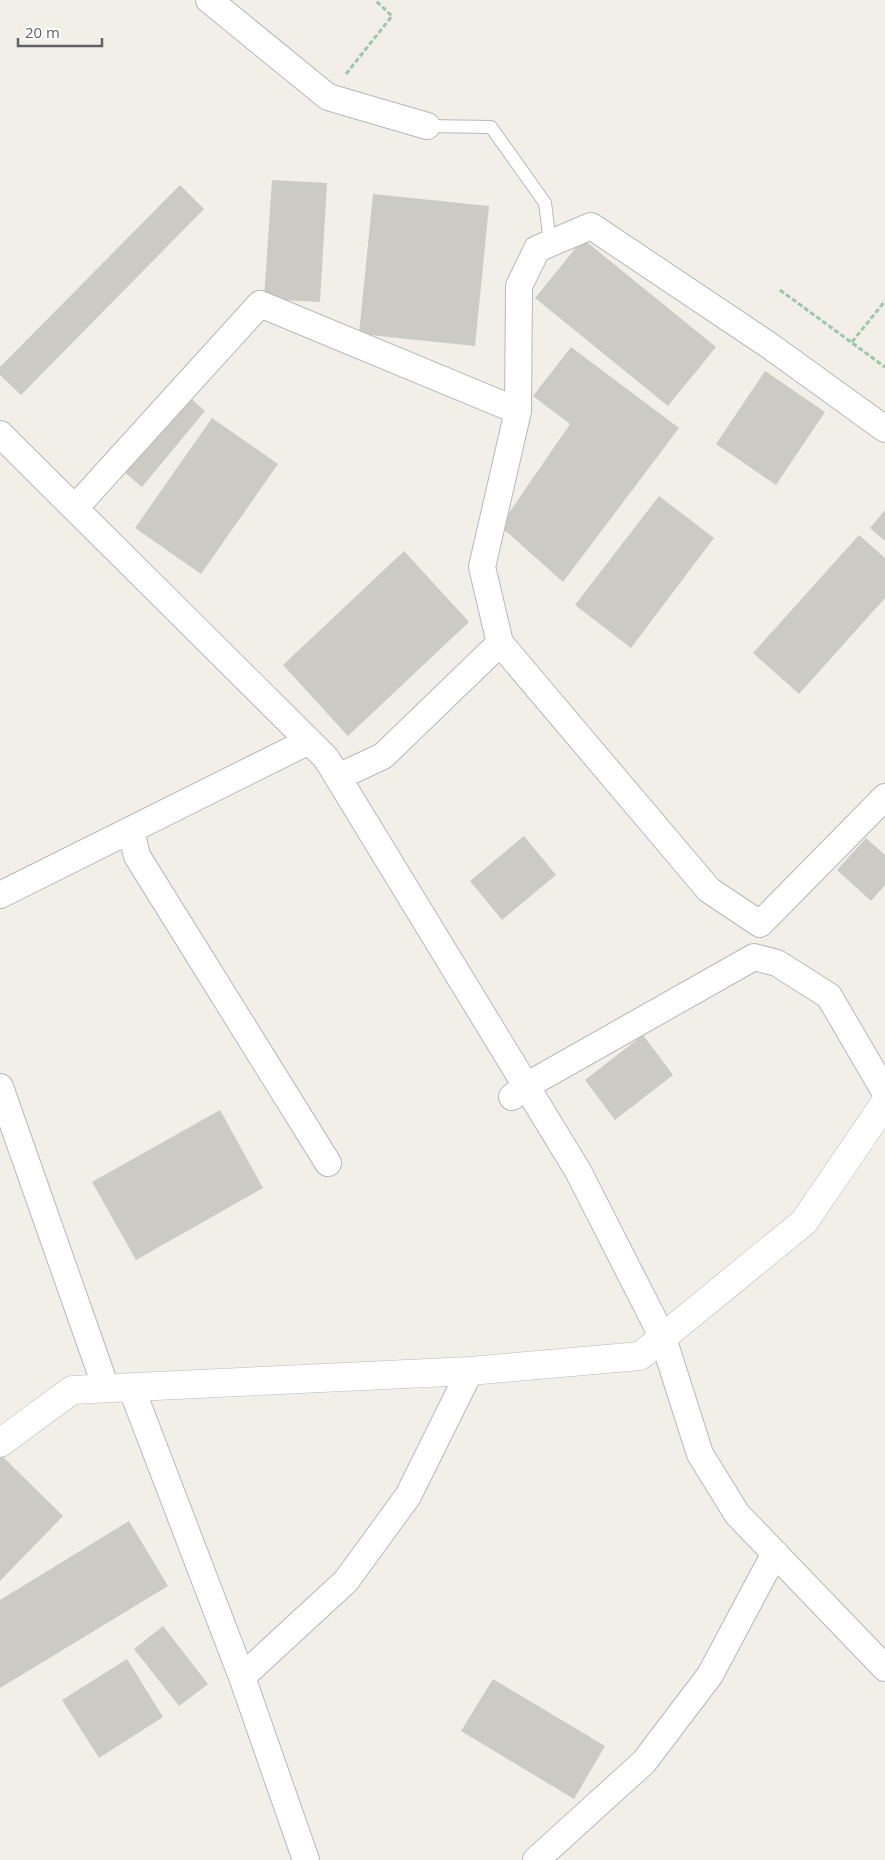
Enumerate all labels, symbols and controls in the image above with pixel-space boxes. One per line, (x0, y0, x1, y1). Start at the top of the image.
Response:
scale bar (18, 15, 101, 47)
text: 20 m (25, 22, 60, 42)

